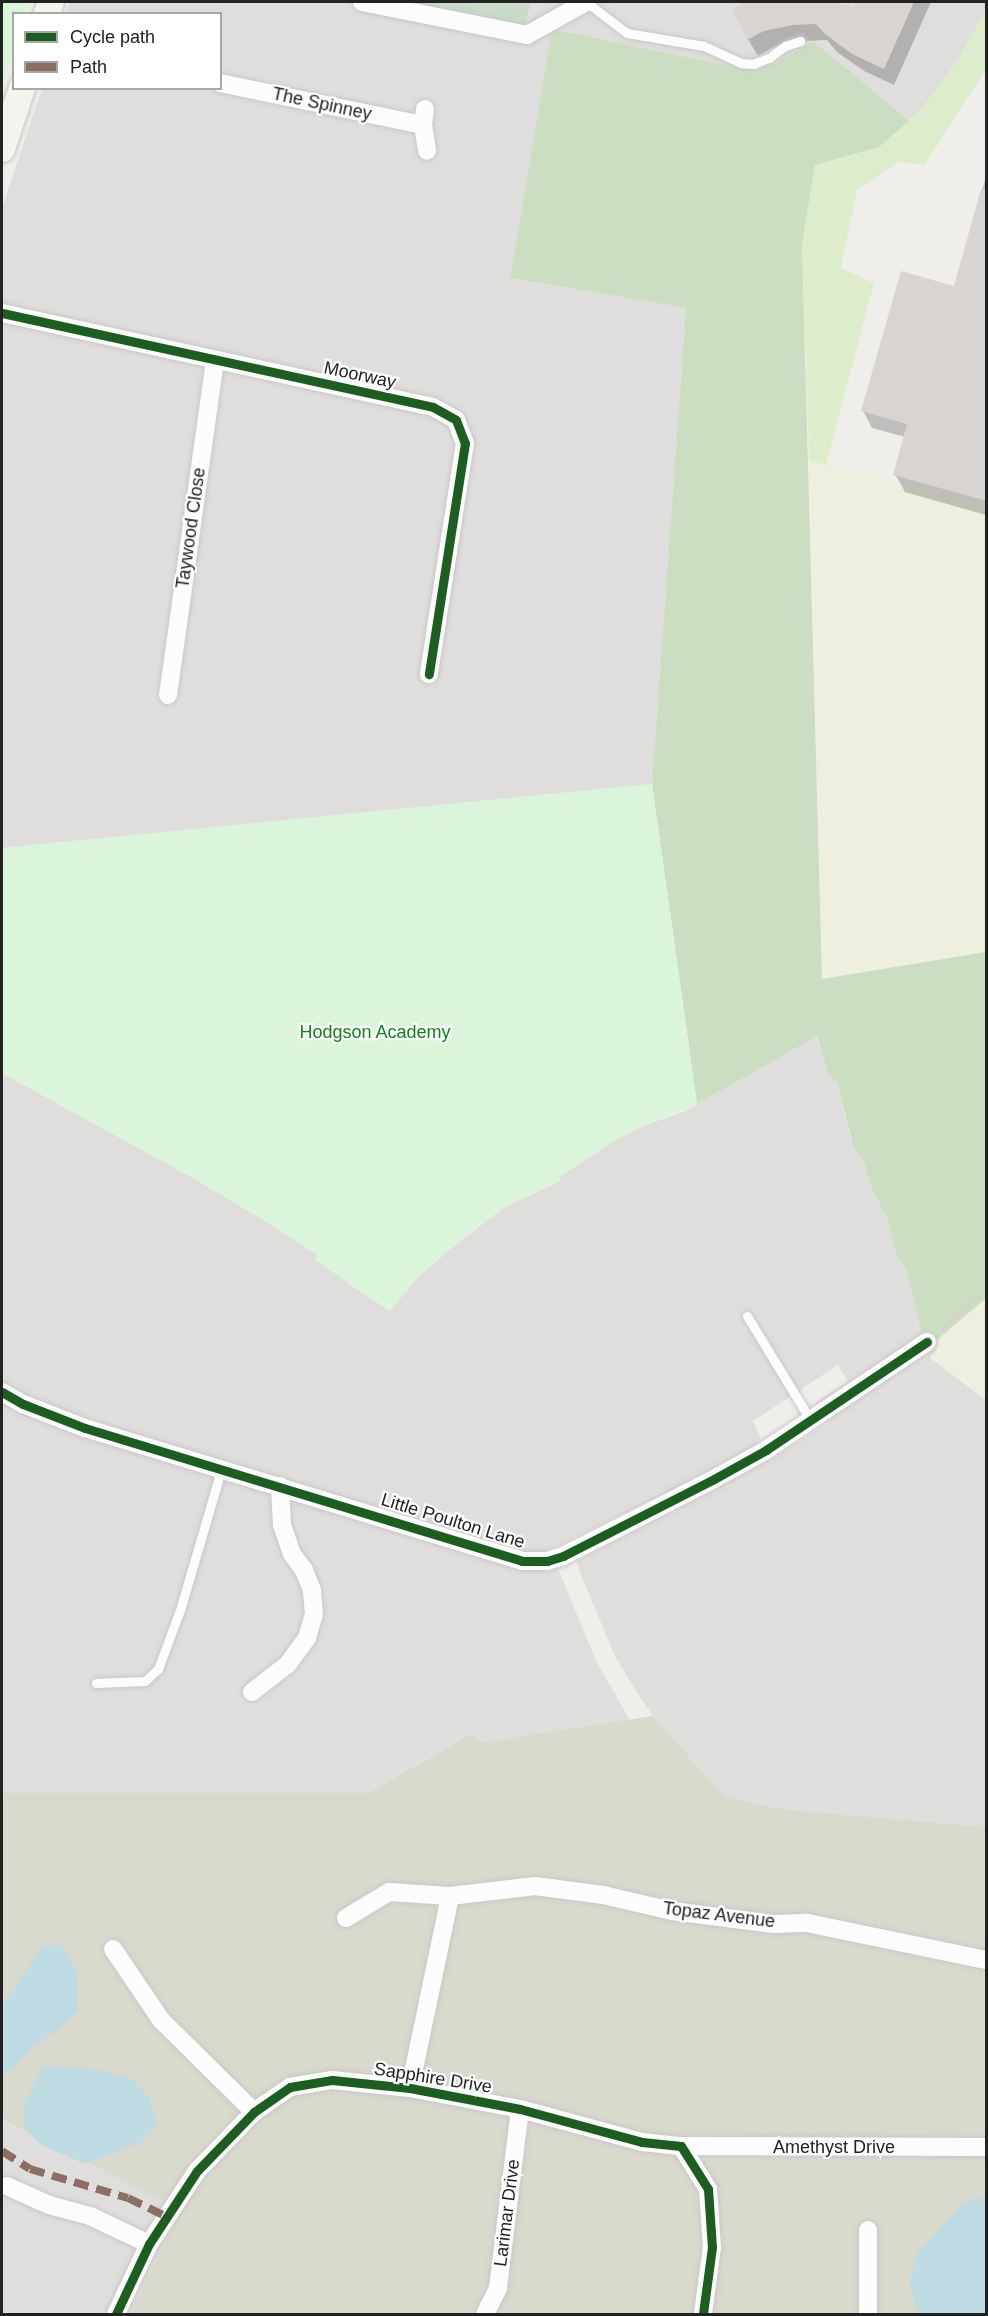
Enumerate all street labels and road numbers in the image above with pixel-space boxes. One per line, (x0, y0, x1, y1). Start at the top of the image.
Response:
street label: The Spinney (270, 83, 374, 125)
street label: Moorway (322, 357, 398, 393)
street label: Taywood Close (172, 466, 210, 590)
street label: Little Poulton Lane (379, 1489, 527, 1553)
street label: Topaz Avenue (661, 1897, 777, 1933)
street label: Sapphire Drive (373, 2058, 493, 2098)
street label: Amethyst Drive (773, 2136, 895, 2158)
street label: Larimar Drive (490, 2158, 524, 2268)

